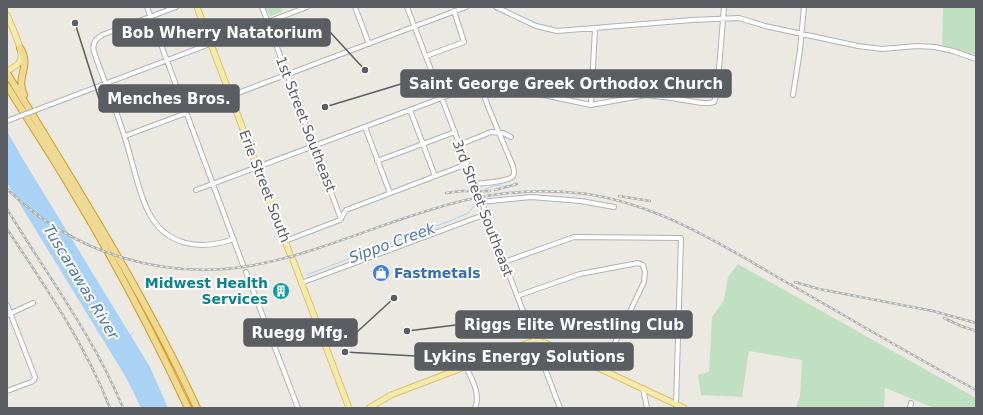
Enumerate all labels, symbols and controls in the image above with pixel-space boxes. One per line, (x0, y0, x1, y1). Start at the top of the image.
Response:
callout: Bob Wherry Natatorium (113, 19, 330, 46)
text: Bob Wherry Natatorium (121, 24, 323, 42)
street label: 1st Street Southeast (273, 54, 339, 194)
callout: Saint George Greek Orthodox Church (401, 70, 731, 97)
text: Saint George Greek Orthodox Church (409, 75, 723, 93)
callout: Menches Bros. (99, 85, 239, 112)
text: Menches Bros. (107, 90, 231, 108)
street label: Erie Street South (236, 127, 294, 245)
street label: 3rd Street Southeast (449, 137, 517, 279)
water label: Sippo Creek (346, 219, 439, 267)
water label: Tuscarawas River (40, 221, 123, 343)
shop icon: Fastmetals (371, 263, 391, 283)
place label: Fastmetals (394, 265, 481, 281)
place label: Midwest Health Services (145, 275, 268, 307)
building icon: Midwest Health Services (271, 281, 291, 301)
callout: Riggs Elite Wrestling Club (456, 311, 692, 338)
text: Riggs Elite Wrestling Club (464, 316, 684, 334)
callout: Ruegg Mfg. (244, 319, 357, 346)
text: Ruegg Mfg. (252, 324, 349, 342)
callout: Lykins Energy Solutions (415, 343, 633, 370)
text: Lykins Energy Solutions (423, 348, 625, 366)

